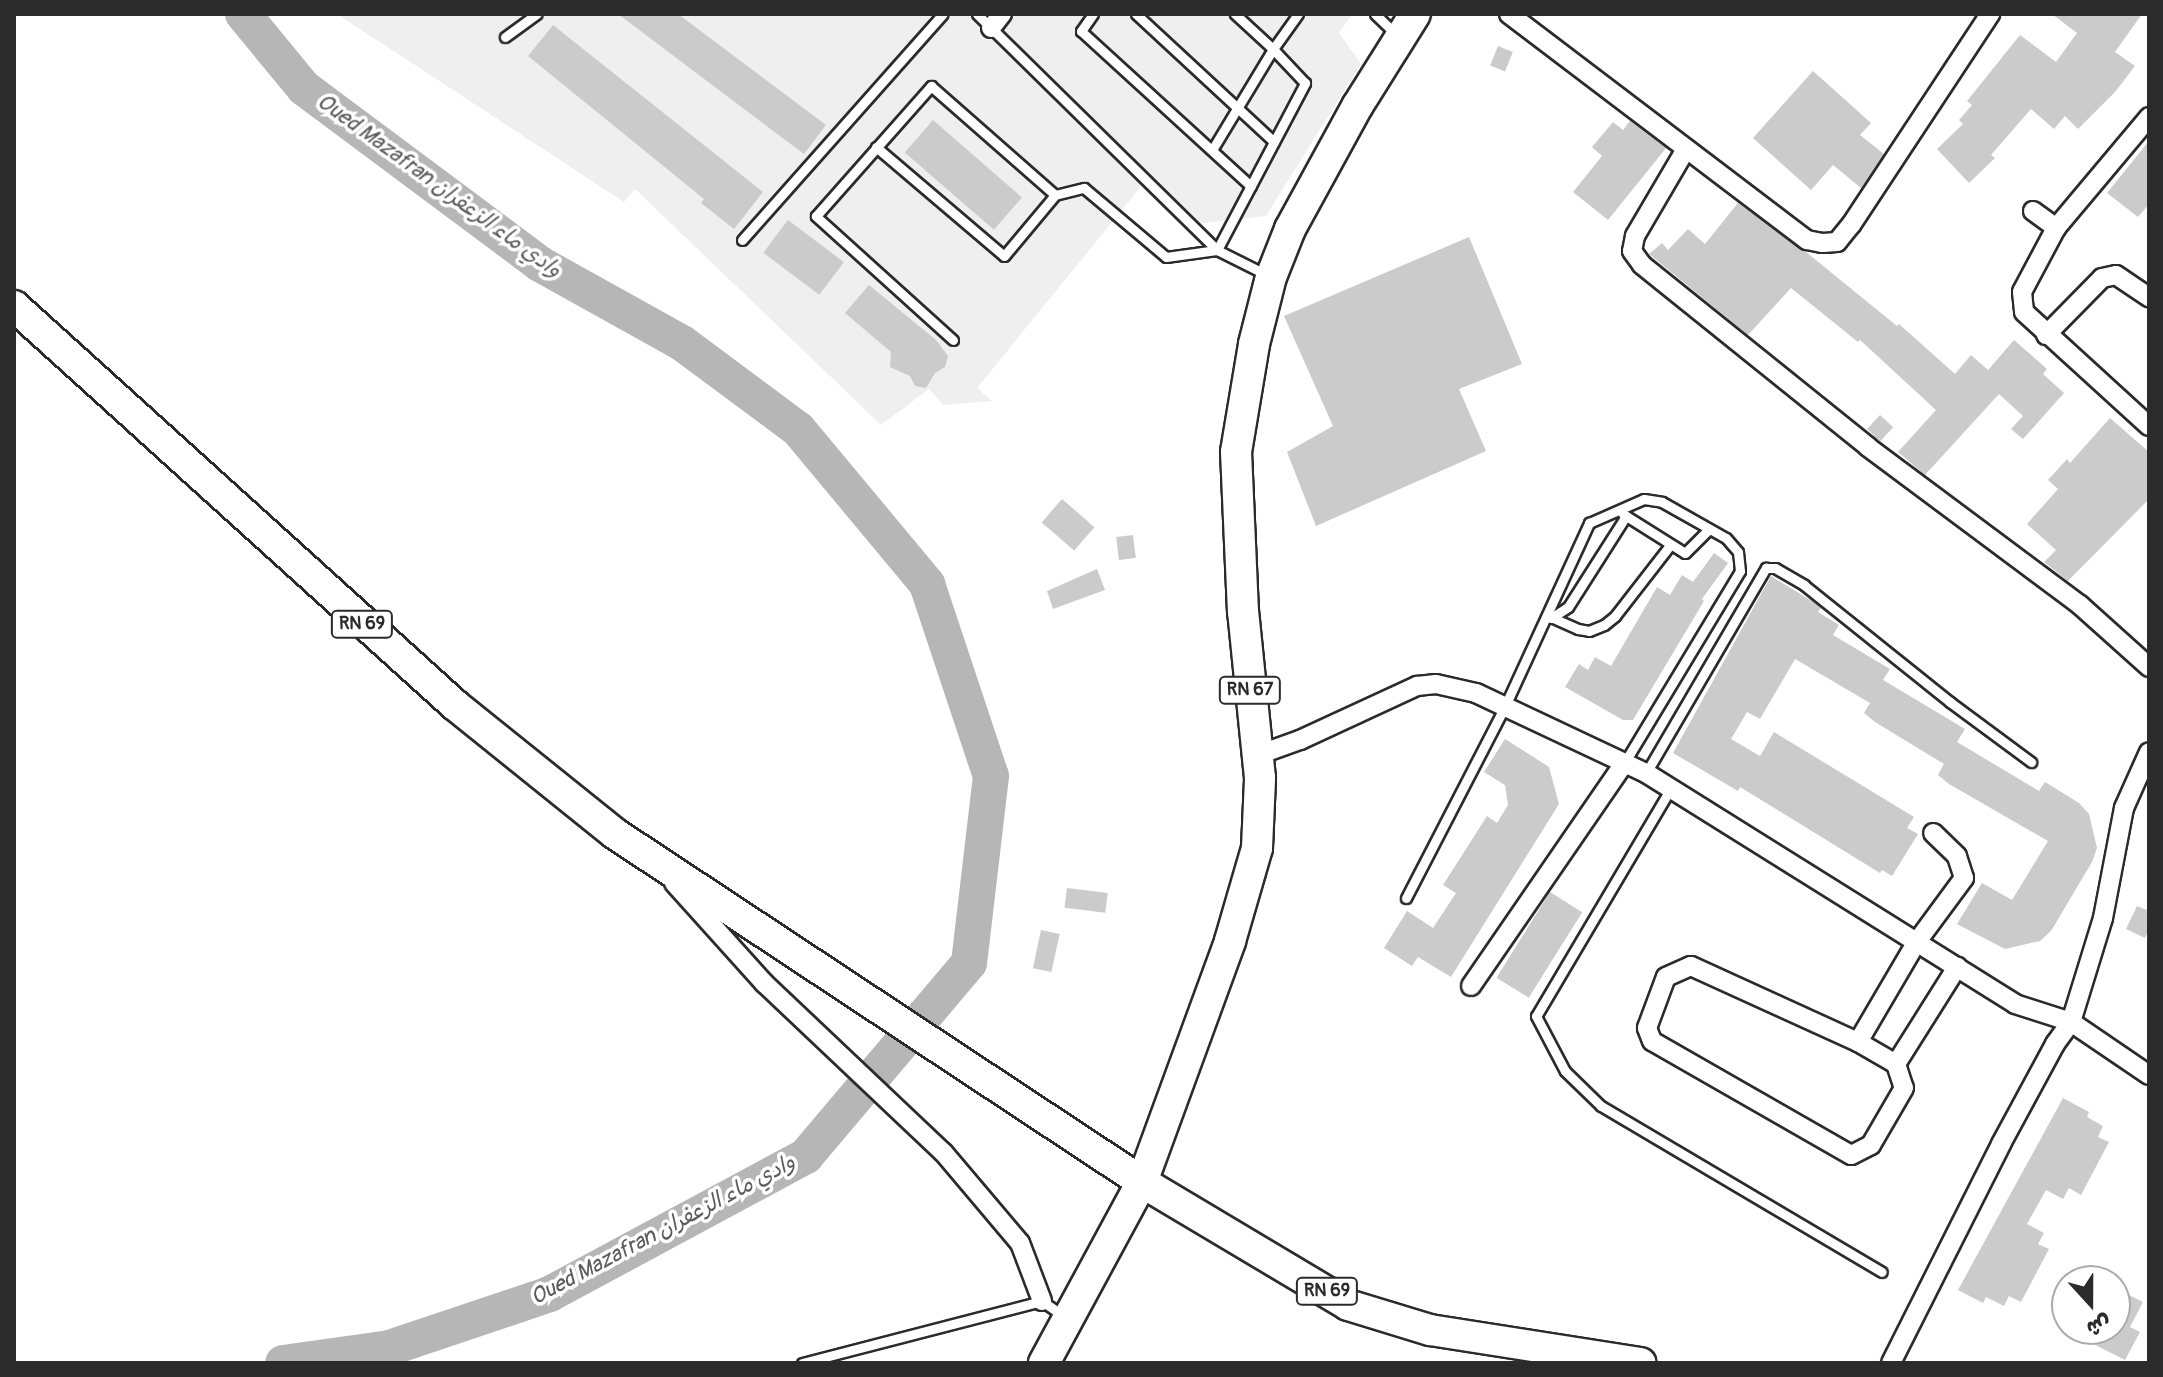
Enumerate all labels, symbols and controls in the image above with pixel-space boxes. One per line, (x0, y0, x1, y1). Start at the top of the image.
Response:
water label: Oued Mazafran وادي ماء الزعفران (312, 88, 566, 284)
road number: RN 69 (330, 610, 394, 638)
road number: RN 67 (1218, 676, 1282, 704)
water label: Oued Mazafran وادي ماء الزعفران (526, 1149, 800, 1311)
north arrow (2051, 1265, 2131, 1345)
road number: RN 69 (1295, 1277, 1359, 1305)
text: ش (2083, 1308, 2115, 1343)

